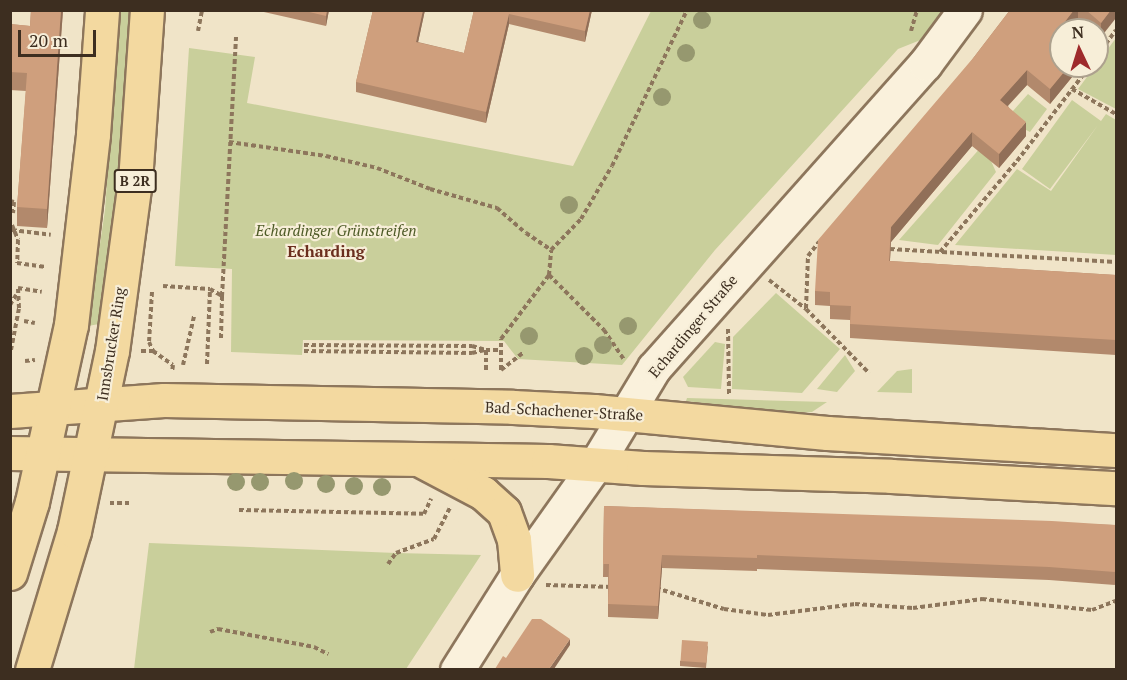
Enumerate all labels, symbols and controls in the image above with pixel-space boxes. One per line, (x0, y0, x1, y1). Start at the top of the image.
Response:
scale bar (21, 18, 99, 56)
north arrow (1049, 18, 1109, 78)
text: N (1071, 21, 1085, 43)
text: 20 m (29, 28, 68, 52)
road number: B 2R (112, 170, 158, 192)
park label: Echardinger Grünstreifen (256, 222, 416, 240)
district label: Echarding (287, 241, 365, 261)
street label: Echardinger Straße (645, 271, 741, 381)
street label: Innsbrucker Ring (93, 286, 129, 402)
street label: Bad-Schachener-Straße (484, 398, 644, 424)

